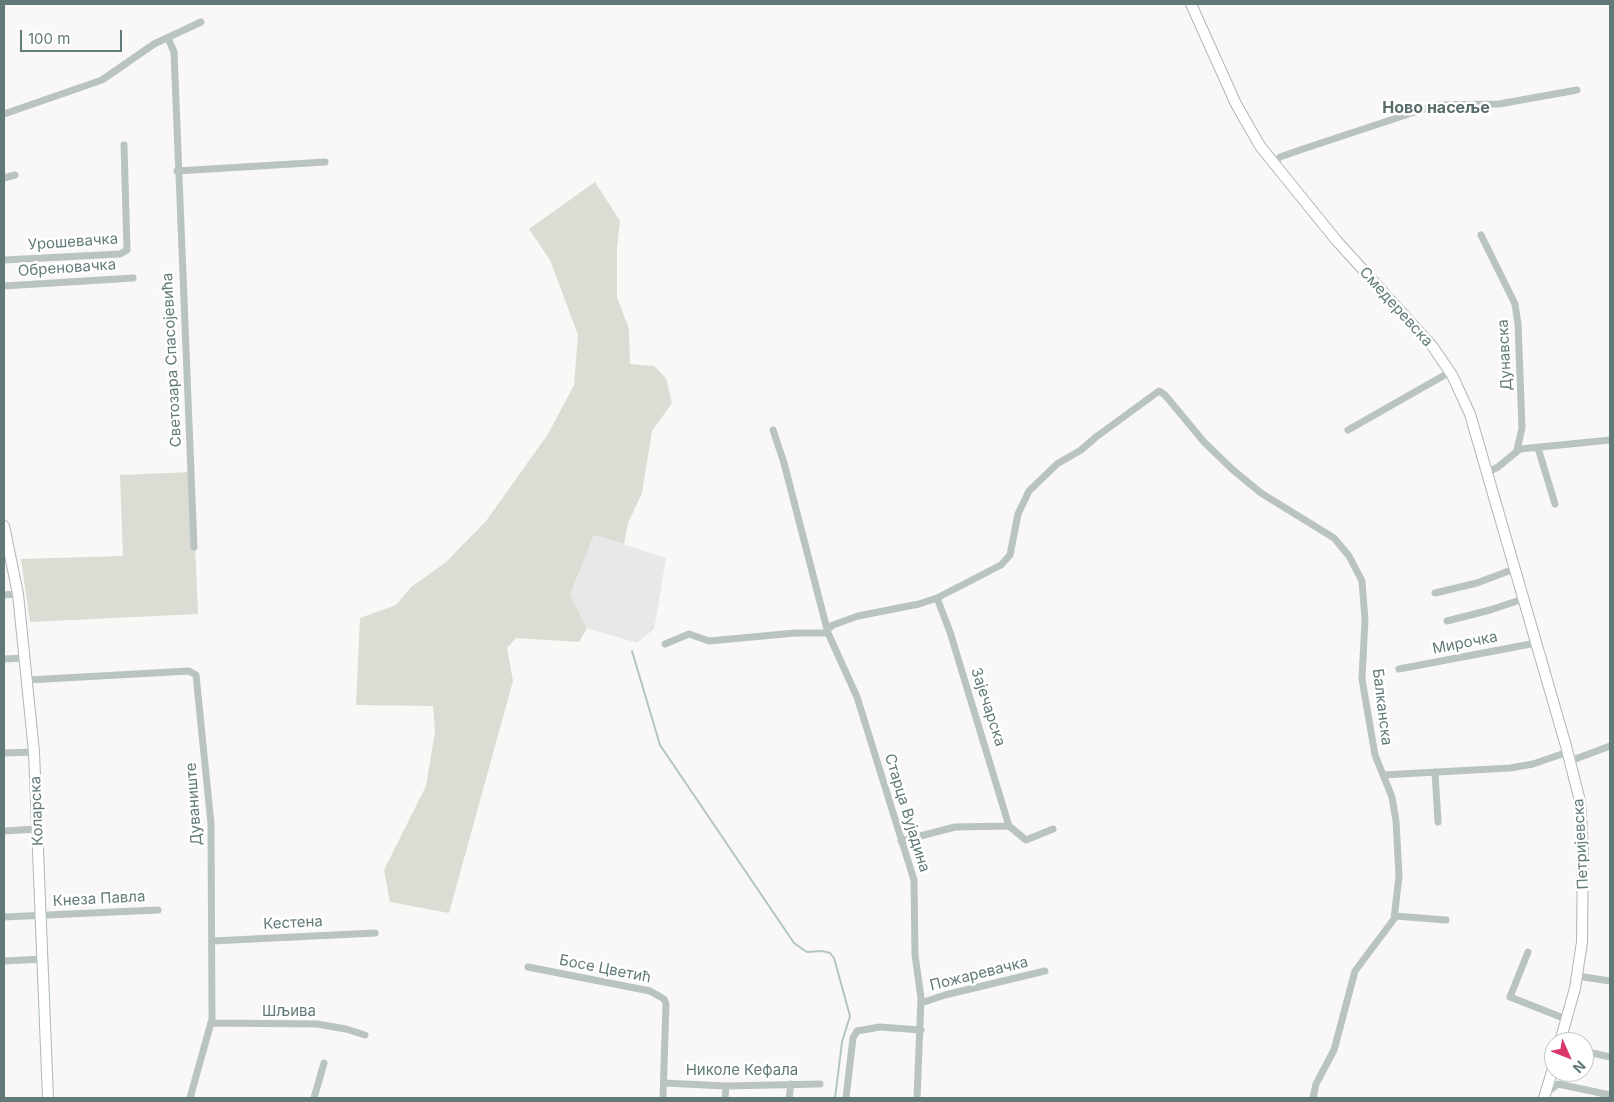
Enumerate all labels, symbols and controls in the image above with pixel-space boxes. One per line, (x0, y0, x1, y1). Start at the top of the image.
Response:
scale bar (22, 20, 125, 52)
text: 100 m (28, 29, 70, 48)
district label: Ново насеље (1382, 98, 1490, 118)
street label: Урошевачка (27, 230, 119, 254)
street label: Обреновачка (17, 256, 117, 280)
street label: Смедеревска (1356, 263, 1436, 351)
street label: Светозара Спасојевића (158, 272, 186, 448)
street label: Дунавска (1494, 319, 1516, 391)
street label: Мирочка (1431, 628, 1499, 658)
street label: Зајечарска (967, 665, 1009, 749)
street label: Балканска (1368, 668, 1396, 746)
street label: Старца Вујадина (880, 752, 934, 874)
street label: Дуваниште (182, 762, 206, 846)
street label: Коларска (27, 776, 47, 846)
street label: Петријевска (1570, 798, 1592, 890)
street label: Кнеза Павла (52, 888, 146, 910)
street label: Кестена (263, 912, 323, 934)
street label: Босе Цветић (558, 951, 652, 987)
street label: Пожаревачка (928, 953, 1030, 995)
street label: Шљива (262, 1002, 316, 1020)
north arrow (1544, 1032, 1594, 1082)
text: N (1570, 1057, 1589, 1077)
street label: Николе Кефала (686, 1061, 798, 1079)

